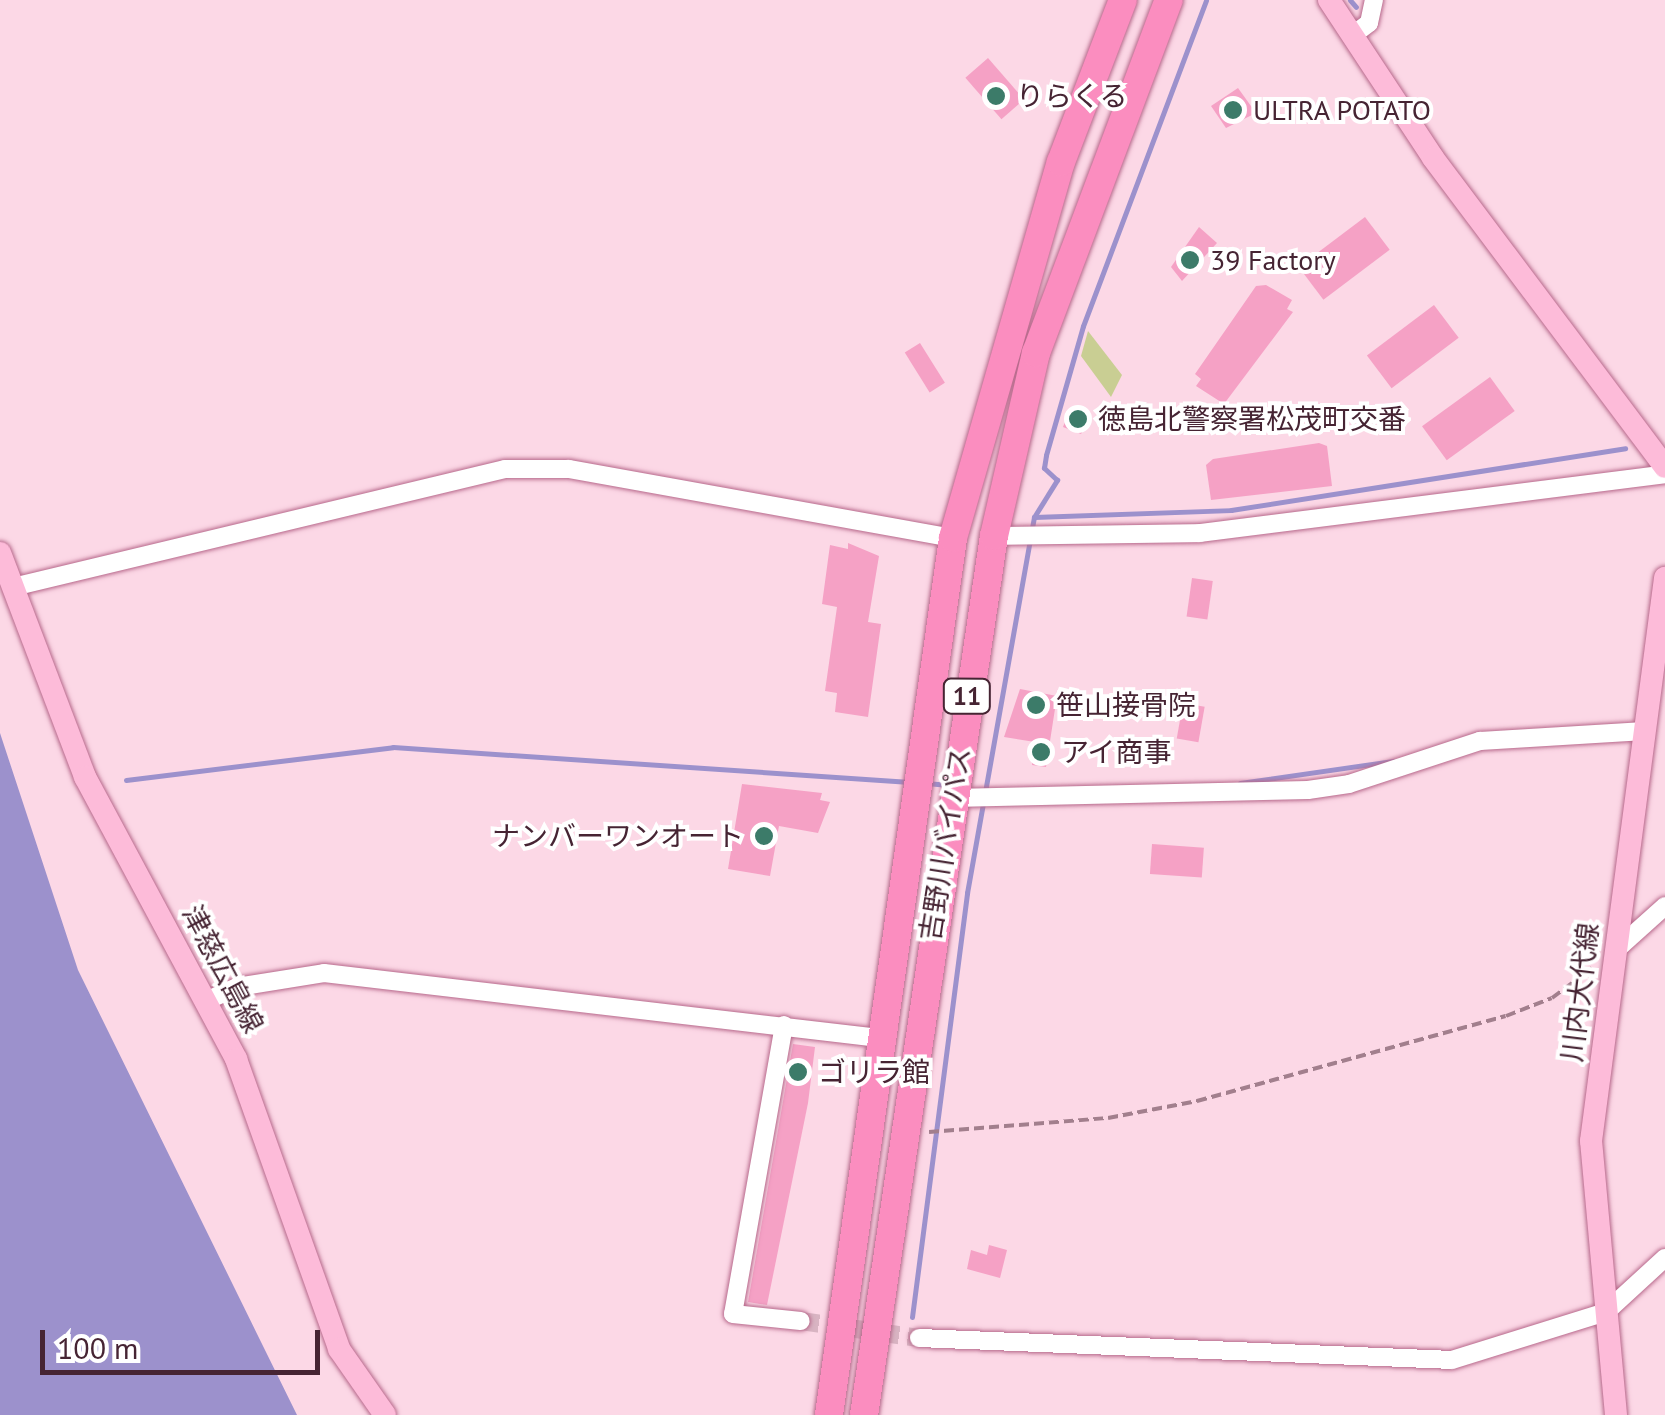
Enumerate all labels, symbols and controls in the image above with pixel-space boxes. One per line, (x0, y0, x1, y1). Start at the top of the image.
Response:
place label: りらくる (1016, 79, 1128, 113)
marker: りらくる (985, 85, 1007, 107)
place label: ULTRA POTATO (1253, 93, 1432, 127)
marker: ULTRA POTATO (1222, 99, 1244, 121)
place label: 39 Factory (1210, 243, 1336, 277)
marker: 39 Factory (1179, 249, 1201, 271)
place label: 徳島北警察署松茂町交番 (1098, 402, 1406, 436)
marker: 徳島北警察署松茂町交番 (1067, 408, 1089, 430)
road number: 11 (942, 676, 992, 716)
place label: 笹山接骨院 (1056, 688, 1196, 722)
marker: 笹山接骨院 (1025, 694, 1047, 716)
place label: アイ商事 (1061, 735, 1173, 769)
marker: アイ商事 (1030, 741, 1052, 763)
street label: 吉野川バイパス (913, 745, 977, 943)
place label: ナンバーワンオート (492, 819, 744, 853)
marker: ナンバーワンオート (753, 825, 775, 847)
street label: 津慈広島線 (175, 899, 271, 1039)
street label: 川内大代線 (1555, 920, 1605, 1064)
place label: ゴリラ館 (818, 1055, 930, 1089)
marker: ゴリラ館 (787, 1061, 809, 1083)
scale bar (45, 1310, 325, 1372)
text: 100 m (57, 1328, 138, 1367)

